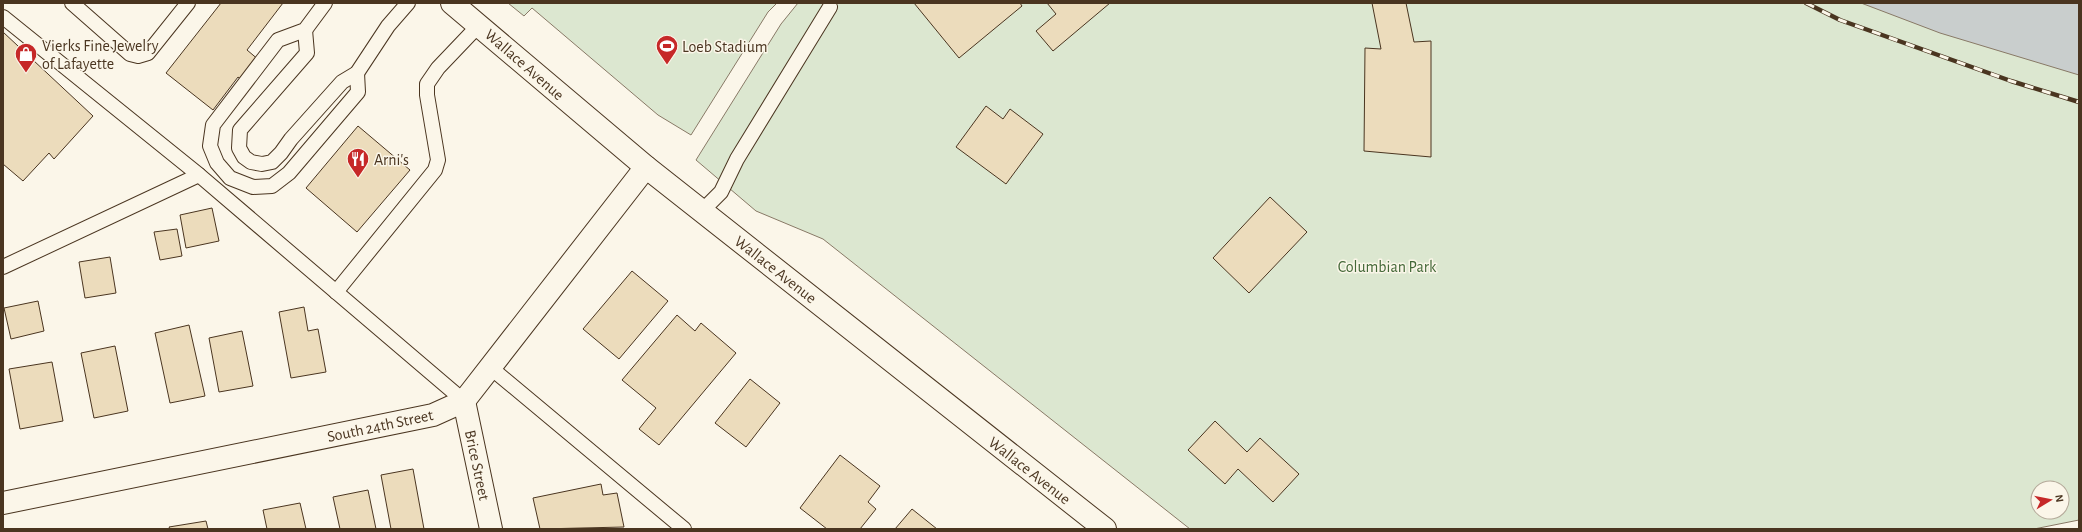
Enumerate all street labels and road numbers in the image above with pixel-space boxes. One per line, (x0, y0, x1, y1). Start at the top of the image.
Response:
street label: Wallace Avenue (482, 26, 567, 103)
street label: Wallace Avenue (731, 233, 819, 307)
street label: South 24th Street (326, 407, 435, 445)
street label: Brice Street (462, 429, 492, 502)
street label: Wallace Avenue (985, 434, 1073, 508)

